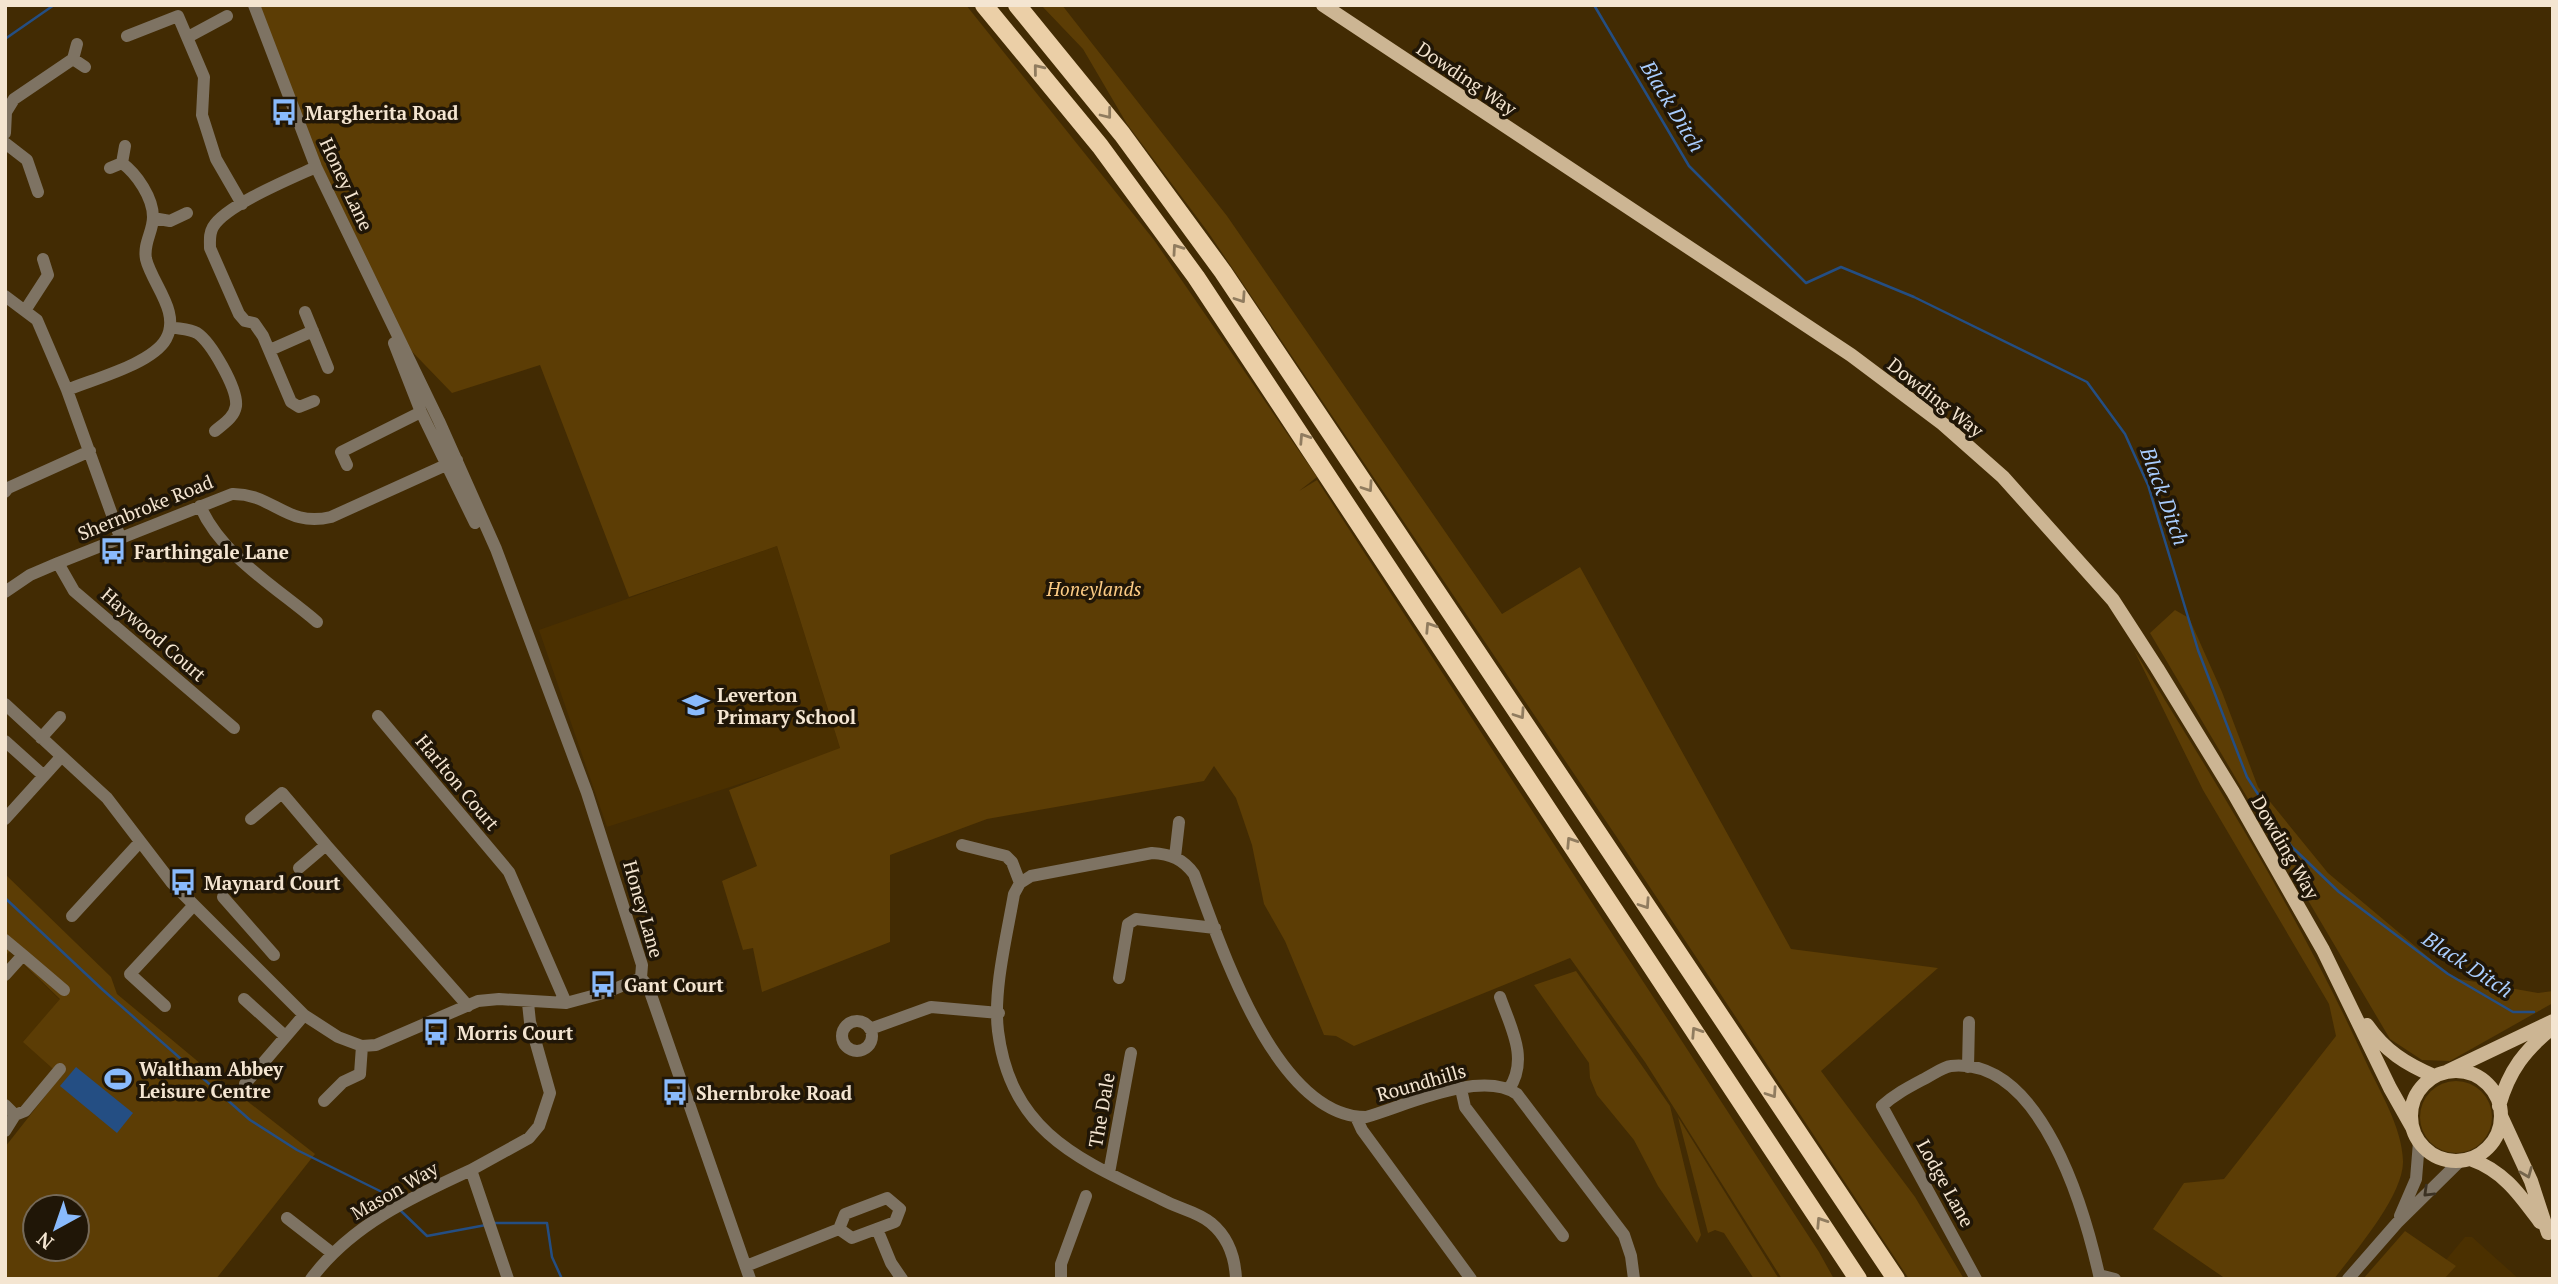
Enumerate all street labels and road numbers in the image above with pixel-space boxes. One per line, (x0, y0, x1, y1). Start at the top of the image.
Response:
street label: Dowding Way (1412, 35, 1522, 121)
street label: Honey Lane (315, 133, 379, 235)
street label: Dowding Way (1883, 352, 1989, 443)
street label: Shernbroke Road (74, 468, 217, 546)
street label: Haywood Court (96, 582, 212, 686)
street label: Harlton Court (411, 729, 505, 835)
street label: Dowding Way (2246, 791, 2326, 904)
street label: Honey Lane (618, 858, 670, 960)
street label: Roundhills (1374, 1057, 1468, 1107)
street label: The Dale (1082, 1071, 1120, 1149)
street label: Lodge Lane (1912, 1135, 1980, 1231)
street label: Mason Way (346, 1155, 442, 1225)

